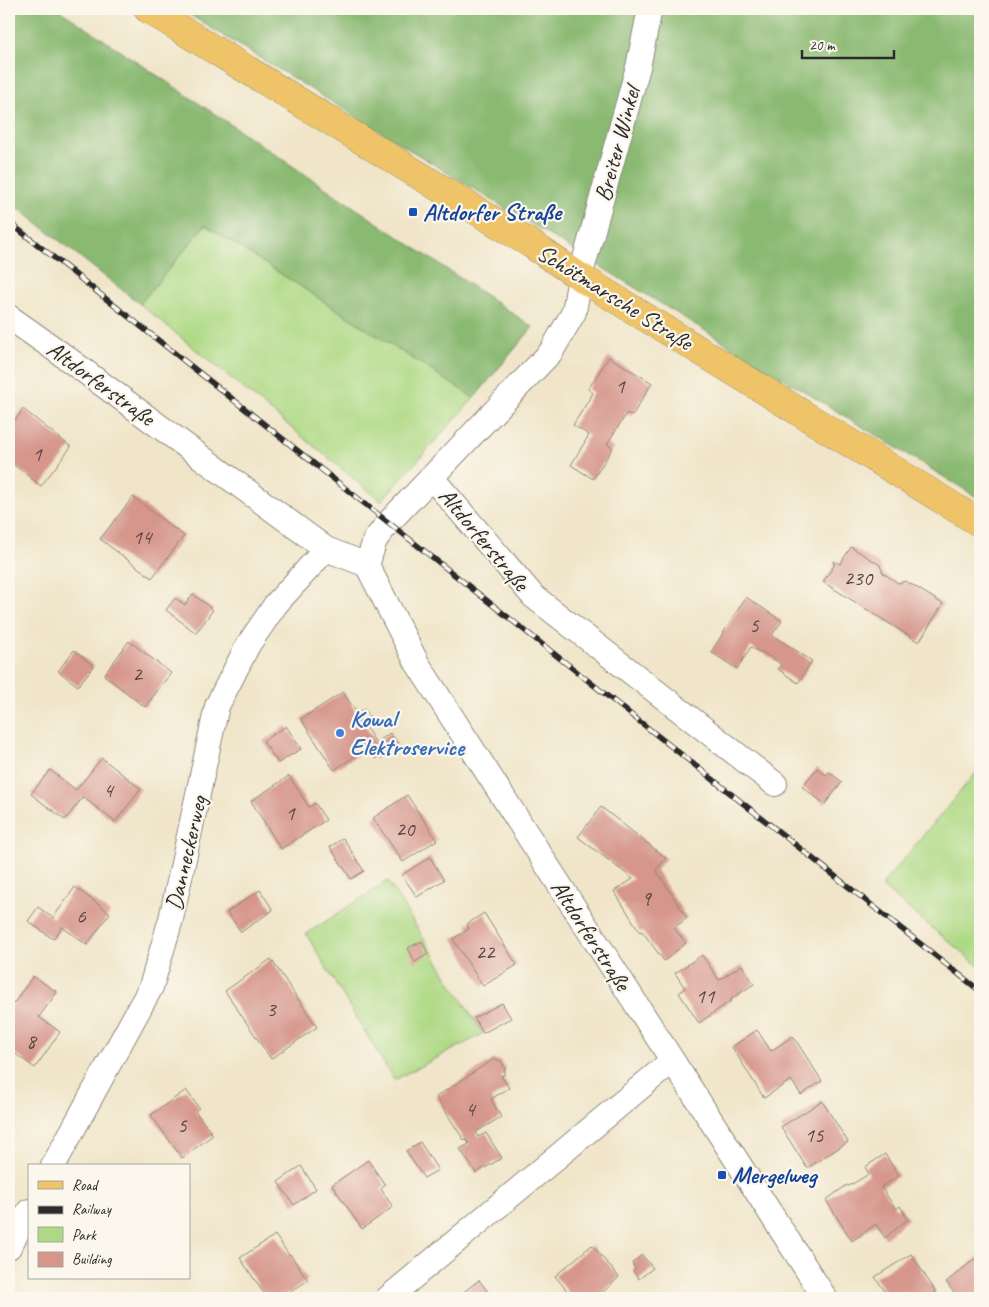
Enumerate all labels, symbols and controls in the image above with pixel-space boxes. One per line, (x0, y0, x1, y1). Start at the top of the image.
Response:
scale bar (802, 28, 894, 60)
text: 20 m (809, 36, 836, 55)
street label: Breiter Winkel (587, 80, 648, 205)
place label: Altdorfer Straße (423, 197, 563, 227)
marker: Altdorfer Straße (407, 206, 419, 218)
street label: Schötmarsche Straße (532, 237, 700, 358)
street label: Altdorferstraße (41, 334, 163, 433)
house number: 1 (615, 373, 626, 399)
house number: 1 (32, 441, 43, 467)
street label: Altdorferstraße (432, 481, 537, 599)
house number: 14 (133, 524, 154, 550)
house number: 230 (844, 565, 874, 591)
house number: 5 (749, 612, 760, 638)
house number: 2 (132, 661, 143, 687)
place label: Kowal Elektroservice (350, 704, 466, 762)
marker: Kowal Elektroservice (334, 727, 346, 739)
house number: 4 (103, 777, 115, 803)
street label: Danneckerweg (158, 791, 214, 913)
house number: 1 (285, 800, 296, 826)
house number: 20 (396, 816, 416, 842)
street label: Altdorferstraße (544, 874, 639, 998)
house number: 9 (641, 885, 652, 911)
house number: 6 (76, 903, 86, 929)
house number: 22 (476, 939, 496, 965)
house number: 11 (696, 983, 716, 1009)
house number: 3 (266, 996, 277, 1022)
house number: 8 (26, 1028, 38, 1054)
house number: 4 (465, 1096, 477, 1122)
house number: 5 (177, 1112, 188, 1138)
house number: 15 (805, 1122, 825, 1148)
place label: Mergelweg (732, 1160, 819, 1190)
legend (28, 1164, 190, 1280)
marker: Mergelweg (716, 1169, 728, 1181)
text: Road (72, 1176, 99, 1195)
text: Railway (72, 1200, 113, 1219)
text: Park (72, 1226, 97, 1245)
text: Building (72, 1250, 112, 1269)

